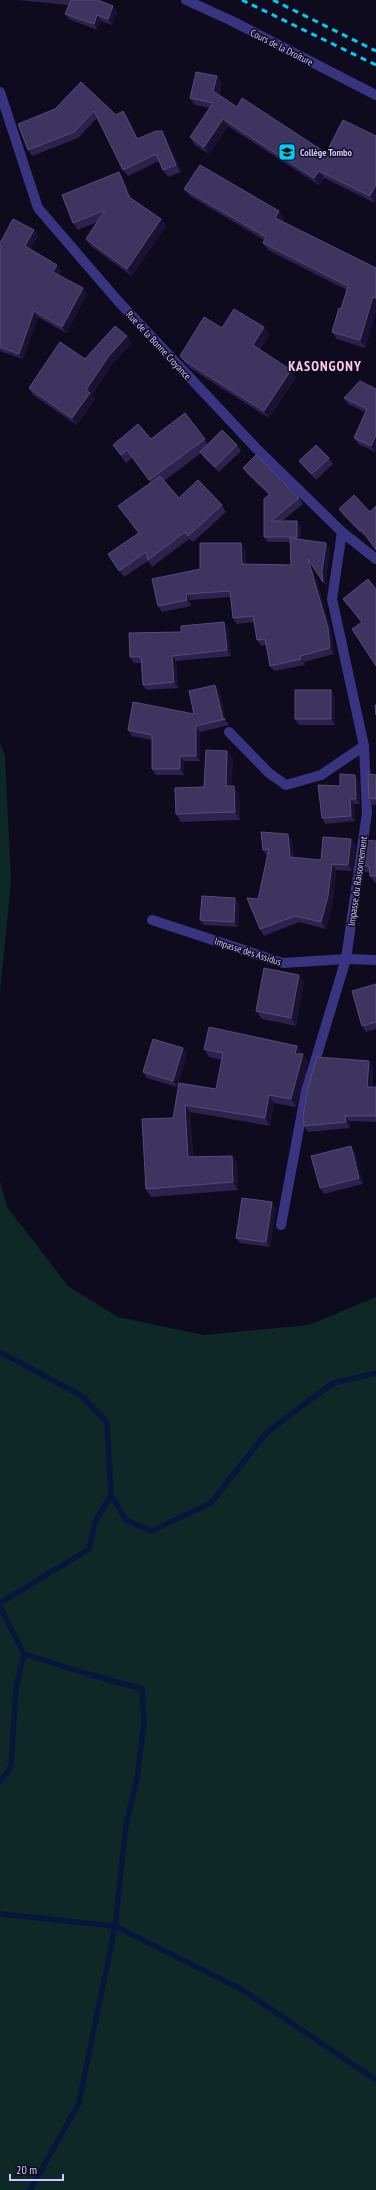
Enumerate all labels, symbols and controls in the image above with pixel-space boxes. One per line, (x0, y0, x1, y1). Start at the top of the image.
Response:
street label: Cours de la Droiture (248, 26, 315, 69)
school or university icon: Collège Tombo (277, 142, 297, 162)
place label: Collège Tombo (300, 146, 353, 159)
street label: Rue de la Bonne Croyance (123, 308, 194, 383)
district label: KASONGONY (288, 357, 362, 375)
street label: Impasse du Raisonnement (345, 835, 370, 927)
street label: Impasse des Assidus (213, 935, 284, 969)
scale bar (10, 2156, 63, 2182)
text: 20 m (16, 2162, 37, 2177)

